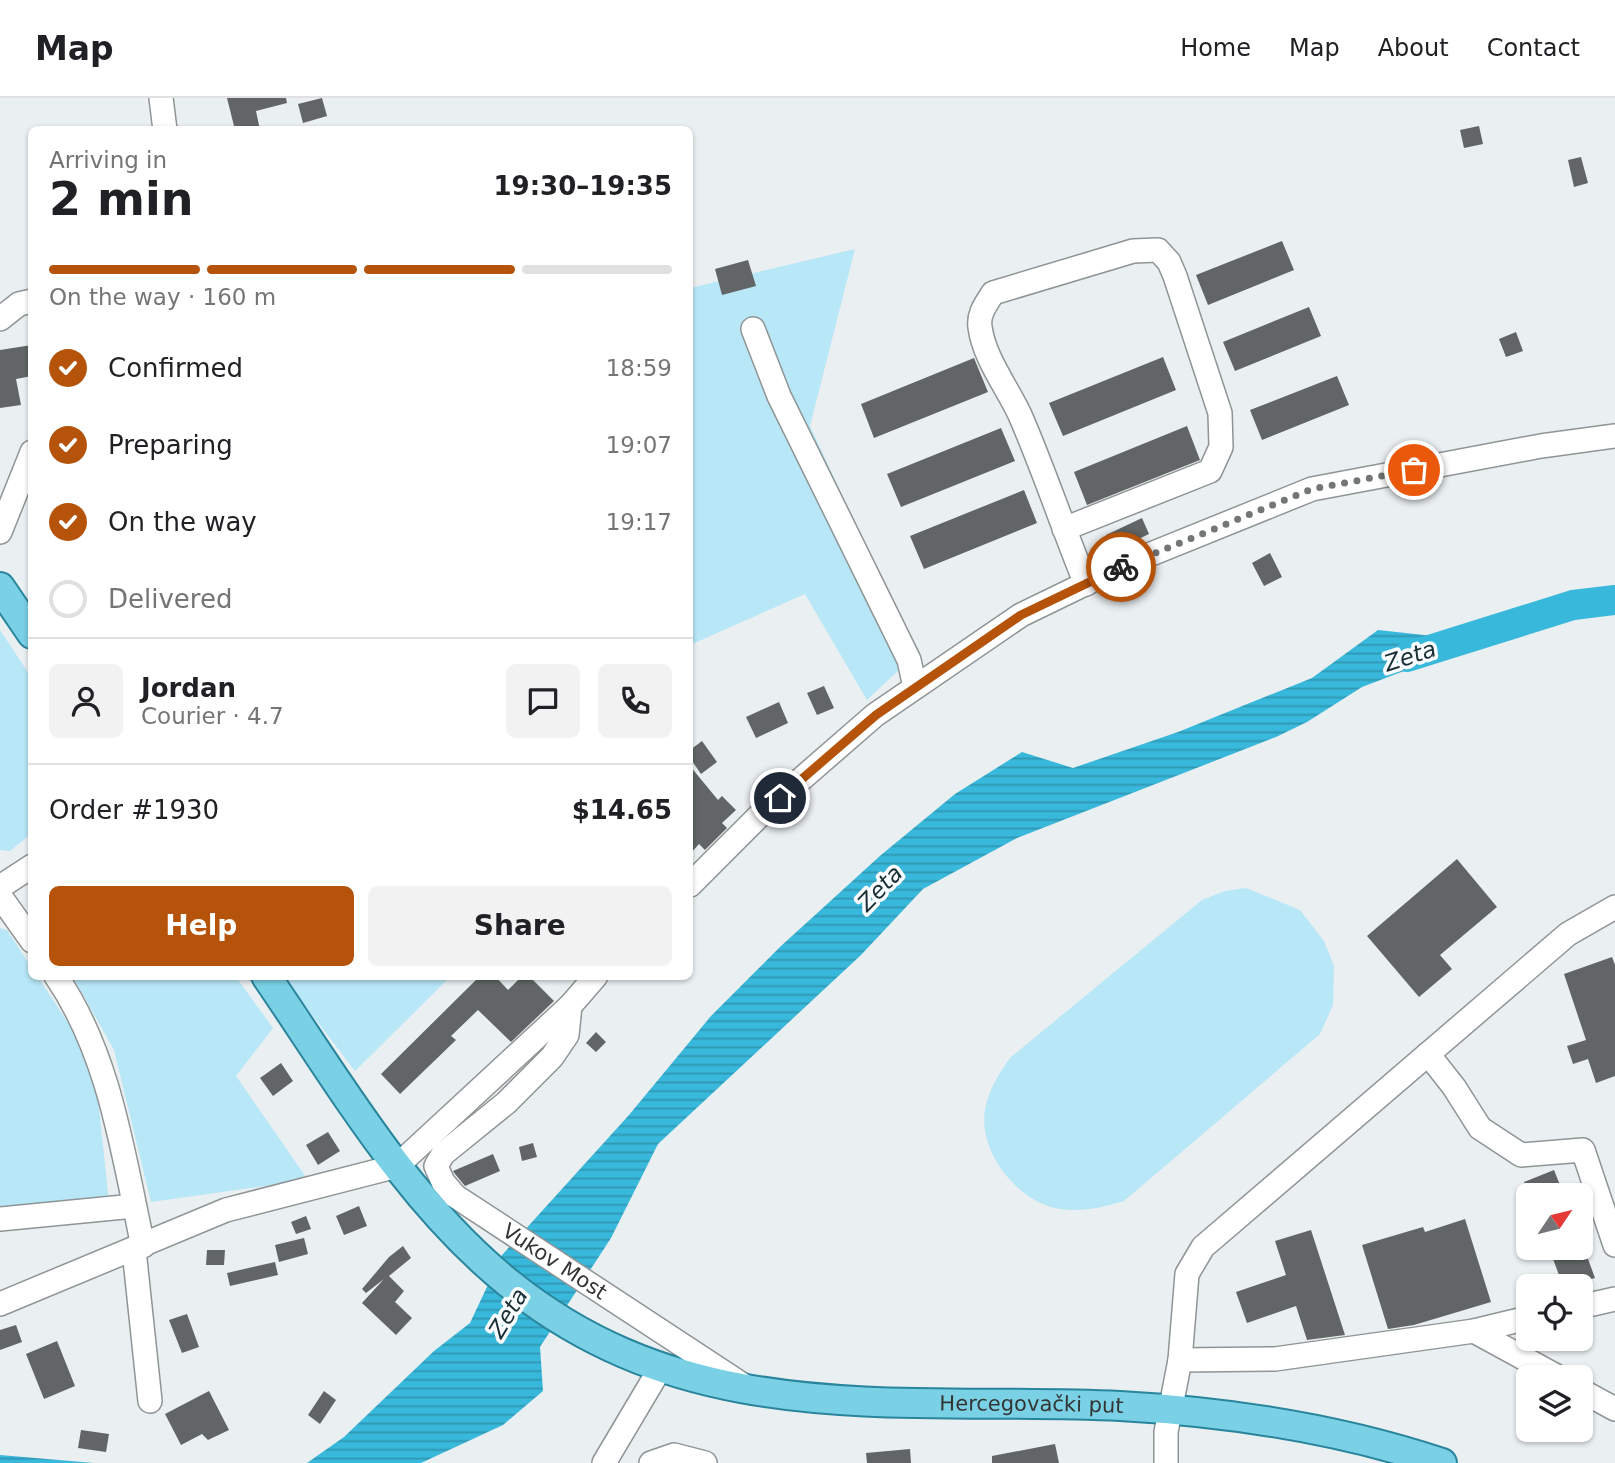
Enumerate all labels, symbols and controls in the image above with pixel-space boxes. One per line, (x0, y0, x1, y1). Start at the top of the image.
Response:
text: Map (35, 29, 114, 68)
text: Home (1180, 34, 1251, 62)
text: Map (1289, 34, 1340, 62)
text: About (1378, 34, 1449, 62)
text: Contact (1487, 34, 1580, 62)
text: Arriving in (49, 147, 167, 173)
text: 19:30–19:35 (493, 171, 672, 201)
text: 2 min (49, 172, 193, 226)
text: On the way · 160 m (49, 284, 276, 310)
icon: check (49, 349, 87, 387)
text: Confirmed (108, 353, 243, 383)
text: 18:59 (606, 355, 672, 381)
icon: check (49, 426, 87, 464)
text: Preparing (108, 430, 233, 460)
text: 19:07 (606, 432, 672, 458)
pin (1384, 440, 1444, 500)
icon: bag (1395, 451, 1433, 489)
icon: check (49, 503, 87, 541)
text: On the way (108, 507, 257, 537)
text: 19:17 (606, 509, 672, 535)
courier (1086, 532, 1156, 602)
icon: bike (1102, 548, 1140, 586)
text: Delivered (108, 584, 232, 614)
water label: Zeta (1380, 635, 1439, 677)
button: person (49, 664, 123, 738)
button: chat (506, 664, 580, 738)
button: phone (598, 664, 672, 738)
text: Jordan (141, 673, 236, 703)
text: Courier · 4.7 (141, 703, 284, 729)
pin (750, 768, 810, 828)
icon: home (761, 779, 799, 817)
text: Order #1930 (49, 795, 219, 825)
text: $14.65 (572, 795, 672, 825)
water label: Zeta (852, 860, 908, 917)
button: Help (49, 886, 354, 966)
button: Share (368, 886, 672, 966)
north arrow (1516, 1183, 1592, 1260)
map controls (1516, 1183, 1593, 1442)
street label: Vukov Most (498, 1219, 611, 1304)
button: locate (1516, 1274, 1593, 1351)
water label: Zeta (483, 1284, 533, 1343)
button: layers (1516, 1365, 1593, 1442)
street label: Hercegovački put (939, 1391, 1124, 1418)

